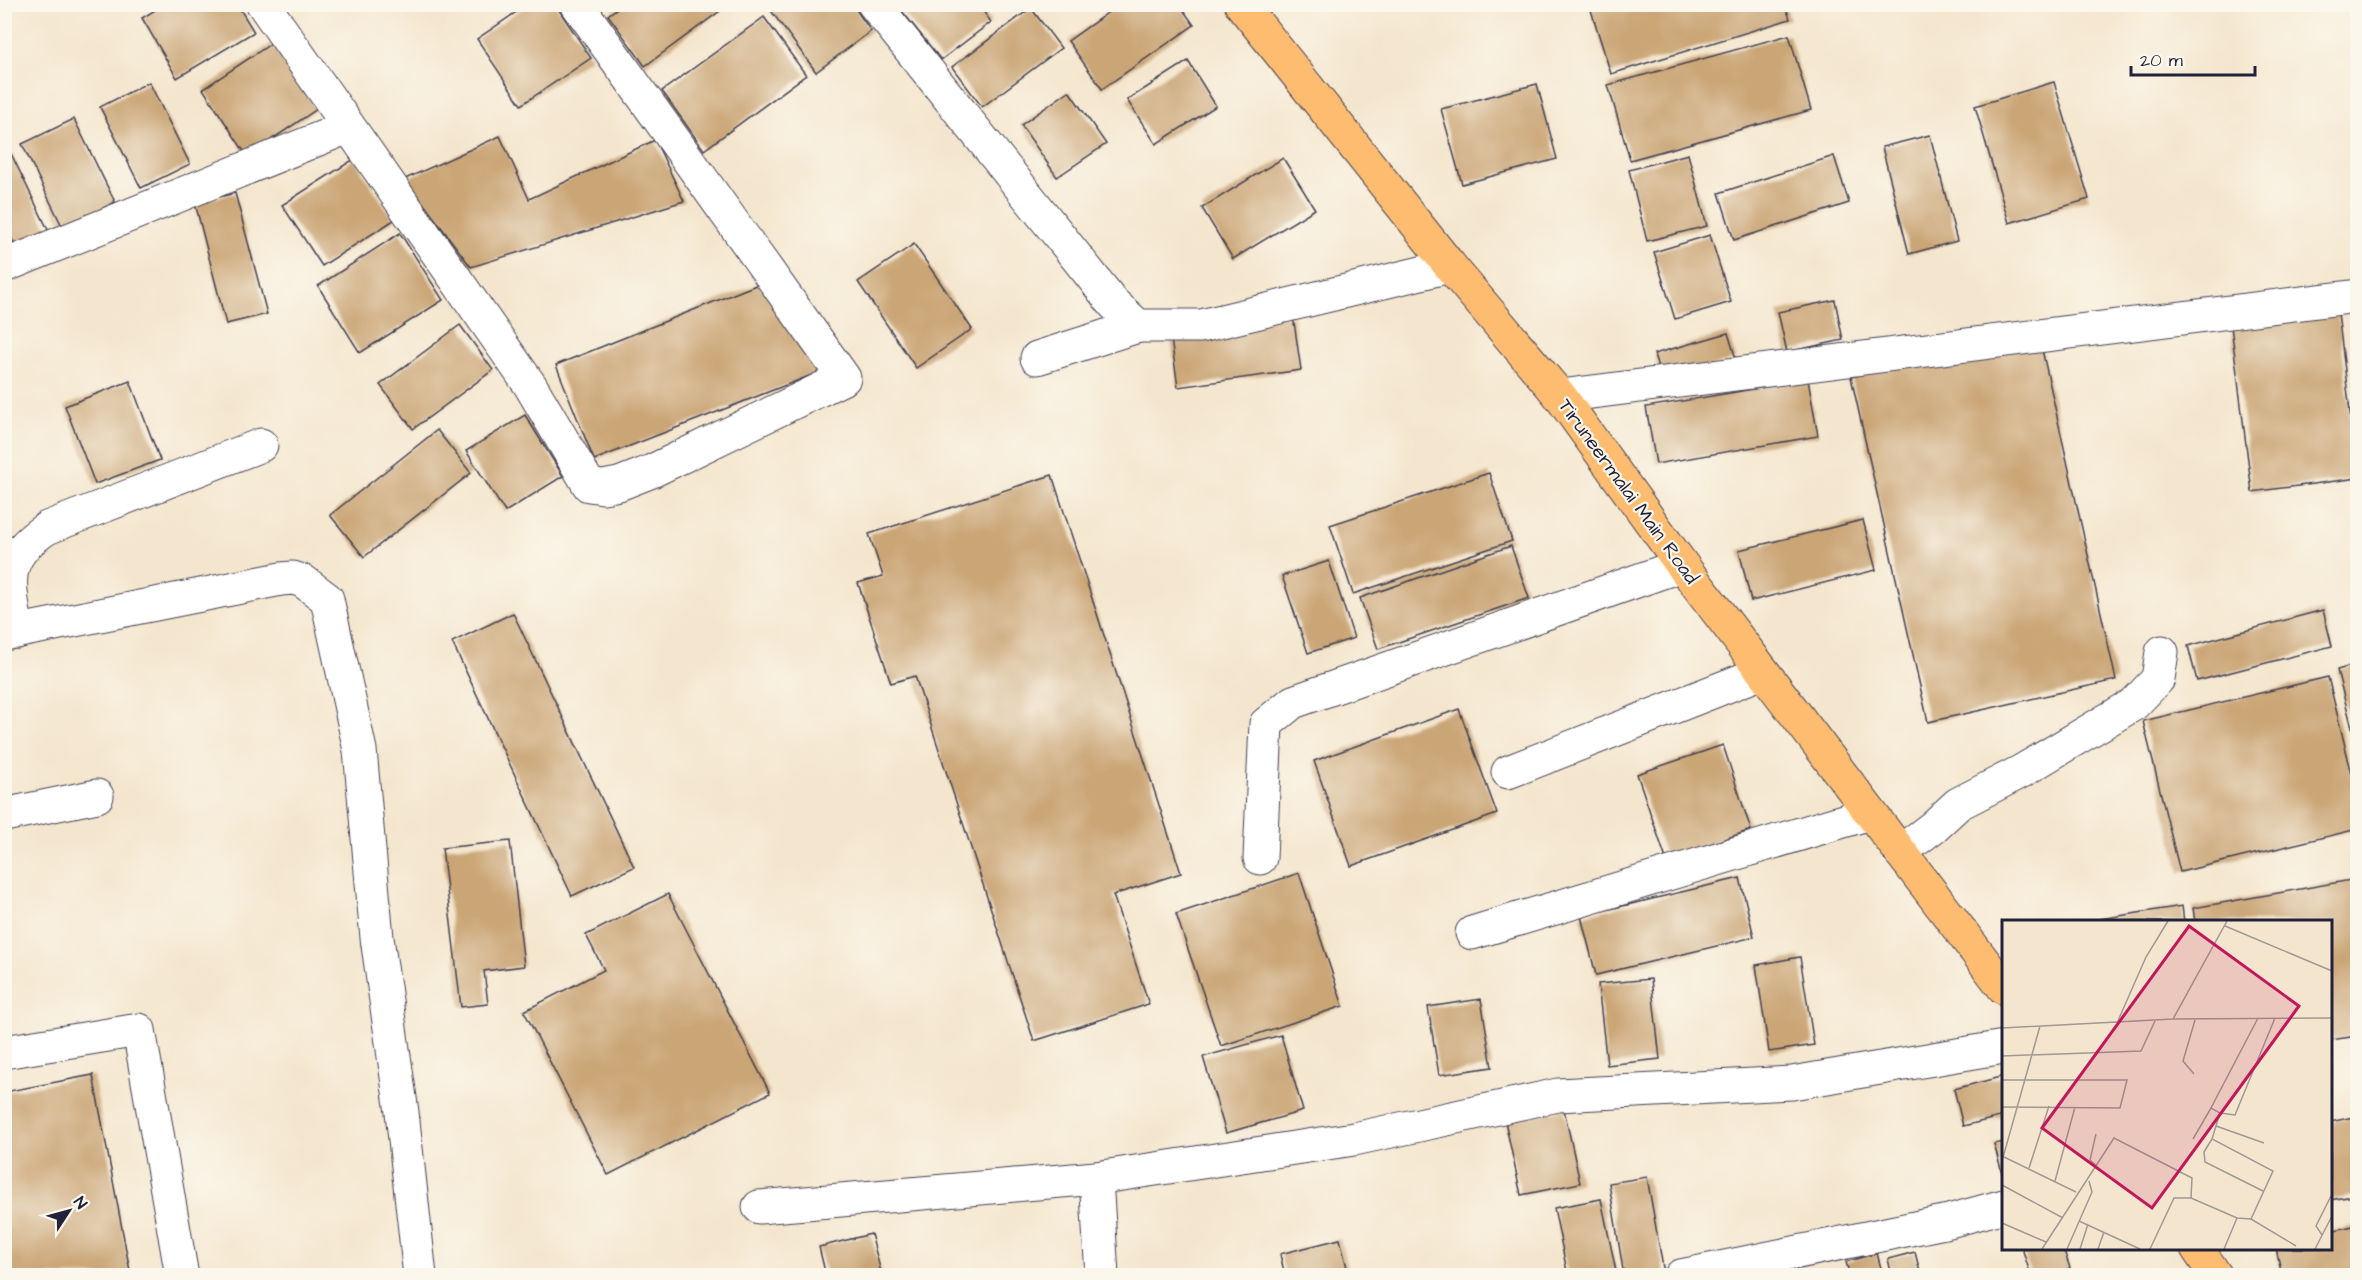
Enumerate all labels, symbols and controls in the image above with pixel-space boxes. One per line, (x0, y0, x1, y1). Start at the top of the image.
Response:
scale bar (2131, 39, 2256, 77)
text: 20 m (2140, 48, 2183, 73)
street label: Tiruneermalai Main Road (1551, 393, 1705, 590)
inset map (2002, 920, 2332, 1250)
north arrow (39, 1181, 99, 1241)
text: N (68, 1192, 92, 1213)

